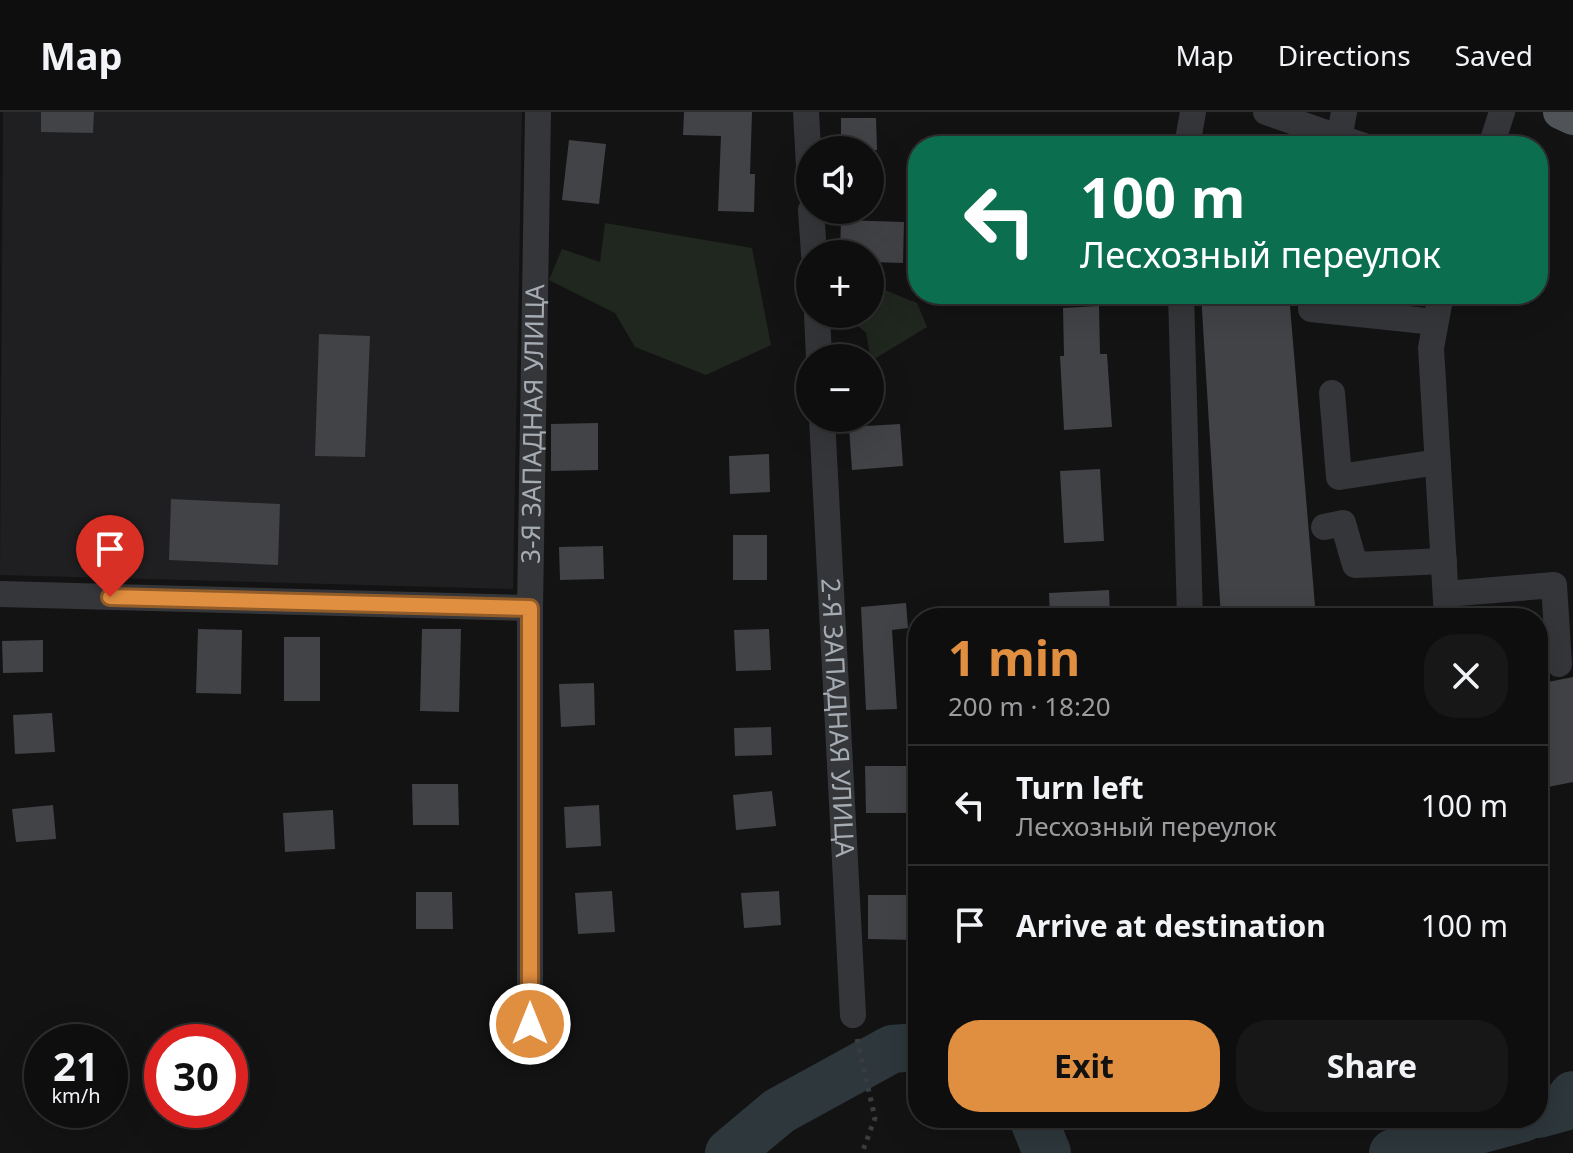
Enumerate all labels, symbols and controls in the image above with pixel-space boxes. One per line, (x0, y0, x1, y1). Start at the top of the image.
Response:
text: Map (40, 29, 123, 81)
text: Map (1175, 36, 1234, 74)
text: Directions (1278, 36, 1411, 74)
text: Saved (1455, 36, 1533, 74)
map controls (796, 136, 884, 432)
button: sound (796, 136, 884, 224)
text: 100 m (1080, 158, 1245, 234)
icon: left (948, 168, 1052, 272)
text: Лесхозный переулок (1080, 230, 1441, 279)
button: + (796, 240, 884, 328)
street label: 3-Я ЗАПАДНАЯ УЛИЦА (512, 284, 552, 564)
button: − (796, 344, 884, 432)
pin (76, 515, 144, 597)
icon: arrive (88, 527, 132, 571)
street label: 2-Я ЗАПАДНАЯ УЛИЦА (813, 577, 864, 858)
text: 1 min (948, 625, 1080, 690)
button: close (1424, 634, 1508, 718)
text: 200 m · 18:20 (948, 688, 1111, 724)
text: Turn left (1016, 767, 1144, 808)
icon: left (948, 783, 992, 827)
text: 100 m (1421, 785, 1508, 826)
text: Лесхозный переулок (1016, 808, 1277, 844)
icon: arrive (948, 903, 992, 947)
text: Arrive at destination (1016, 905, 1326, 946)
text: 100 m (1421, 905, 1508, 946)
position arrow (488, 982, 572, 1066)
button: Exit (948, 1020, 1220, 1112)
button: Share (1236, 1020, 1508, 1112)
speed limit sign: 30 (144, 1024, 248, 1128)
text: 21 (53, 1038, 99, 1093)
text: km/h (51, 1082, 101, 1109)

